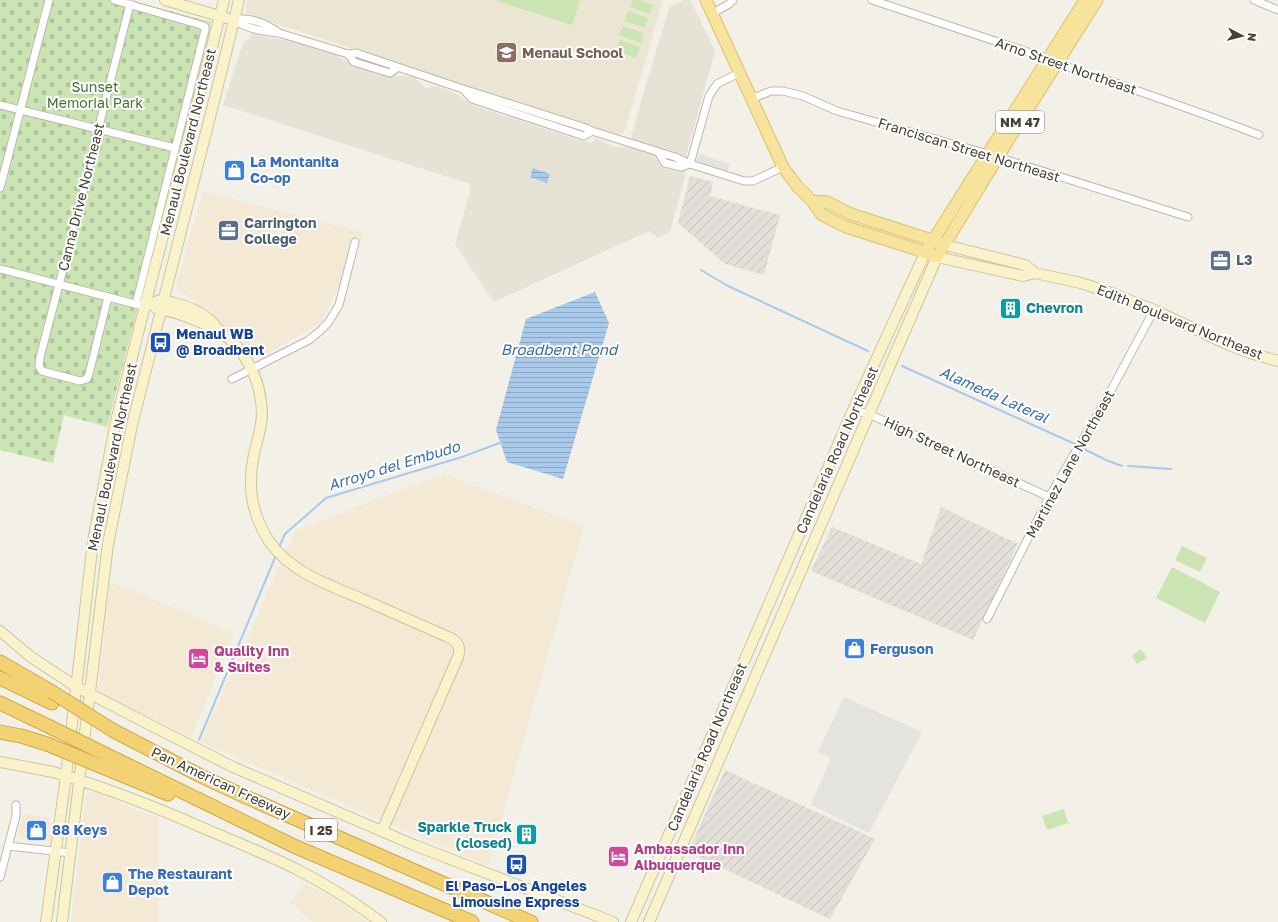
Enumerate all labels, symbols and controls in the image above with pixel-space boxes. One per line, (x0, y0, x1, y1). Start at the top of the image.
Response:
north arrow (1222, 16, 1262, 56)
text: N (1245, 32, 1259, 42)
street label: Arno Street Northeast (993, 33, 1139, 98)
school or university icon: Menaul School (494, 40, 520, 66)
place label: Menaul School (522, 44, 624, 61)
street label: Menaul Boulevard Northeast (156, 46, 219, 237)
park label: Sunset Memorial Park (47, 78, 143, 111)
road number: NM 47 (996, 111, 1044, 133)
street label: Franciscan Street Northeast (876, 114, 1062, 185)
street label: Canna Drive Northeast (54, 121, 107, 273)
place label: La Montanita Co-op (250, 153, 339, 186)
shop icon: La Montanita Co-op (222, 157, 248, 183)
place label: Carrington College (244, 214, 316, 247)
office icon: Carrington College (216, 218, 242, 244)
office icon: L3 (1208, 247, 1234, 273)
place label: L3 (1236, 251, 1253, 268)
street label: Edith Boulevard Northeast (1095, 280, 1266, 363)
building icon: Chevron (997, 295, 1023, 321)
place label: Chevron (1026, 299, 1083, 316)
place label: Menaul WB @ Broadbent (176, 325, 265, 358)
bus stop icon: Menaul WB @ Broadbent (147, 329, 173, 355)
water label: Broadbent Pond (501, 340, 619, 358)
street label: Menaul Boulevard Northeast (83, 361, 140, 553)
water label: Alameda Lateral (937, 362, 1053, 427)
street label: Candelaria Road Northeast (792, 363, 881, 536)
street label: Martinez Lane Northeast (1022, 387, 1117, 541)
street label: High Street Northeast (882, 413, 1023, 491)
water label: Arroyo del Embudo (326, 436, 463, 495)
shop icon: Ferguson (842, 636, 868, 662)
place label: Ferguson (870, 640, 933, 657)
place label: Quality Inn & Suites (214, 642, 289, 675)
hotel icon: Quality Inn & Suites (186, 646, 212, 672)
street label: Candelaria Road Northeast (663, 660, 750, 834)
street label: Pan American Freeway (149, 743, 294, 822)
shop icon: 88 Keys (24, 817, 50, 843)
place label: Sparkle Truck (closed) (417, 818, 512, 851)
road number: I 25 (305, 819, 337, 841)
place label: 88 Keys (52, 821, 108, 838)
building icon: Sparkle Truck (closed) (514, 822, 540, 848)
place label: Ambassador Inn Albuquerque (634, 840, 744, 873)
hotel icon: Ambassador Inn Albuquerque (606, 844, 632, 870)
bus stop icon: El Paso–Los Angeles Limousine Express (503, 851, 529, 877)
place label: The Restaurant Depot (128, 865, 233, 898)
shop icon: The Restaurant Depot (99, 869, 125, 895)
place label: El Paso–Los Angeles Limousine Express (445, 877, 587, 910)

